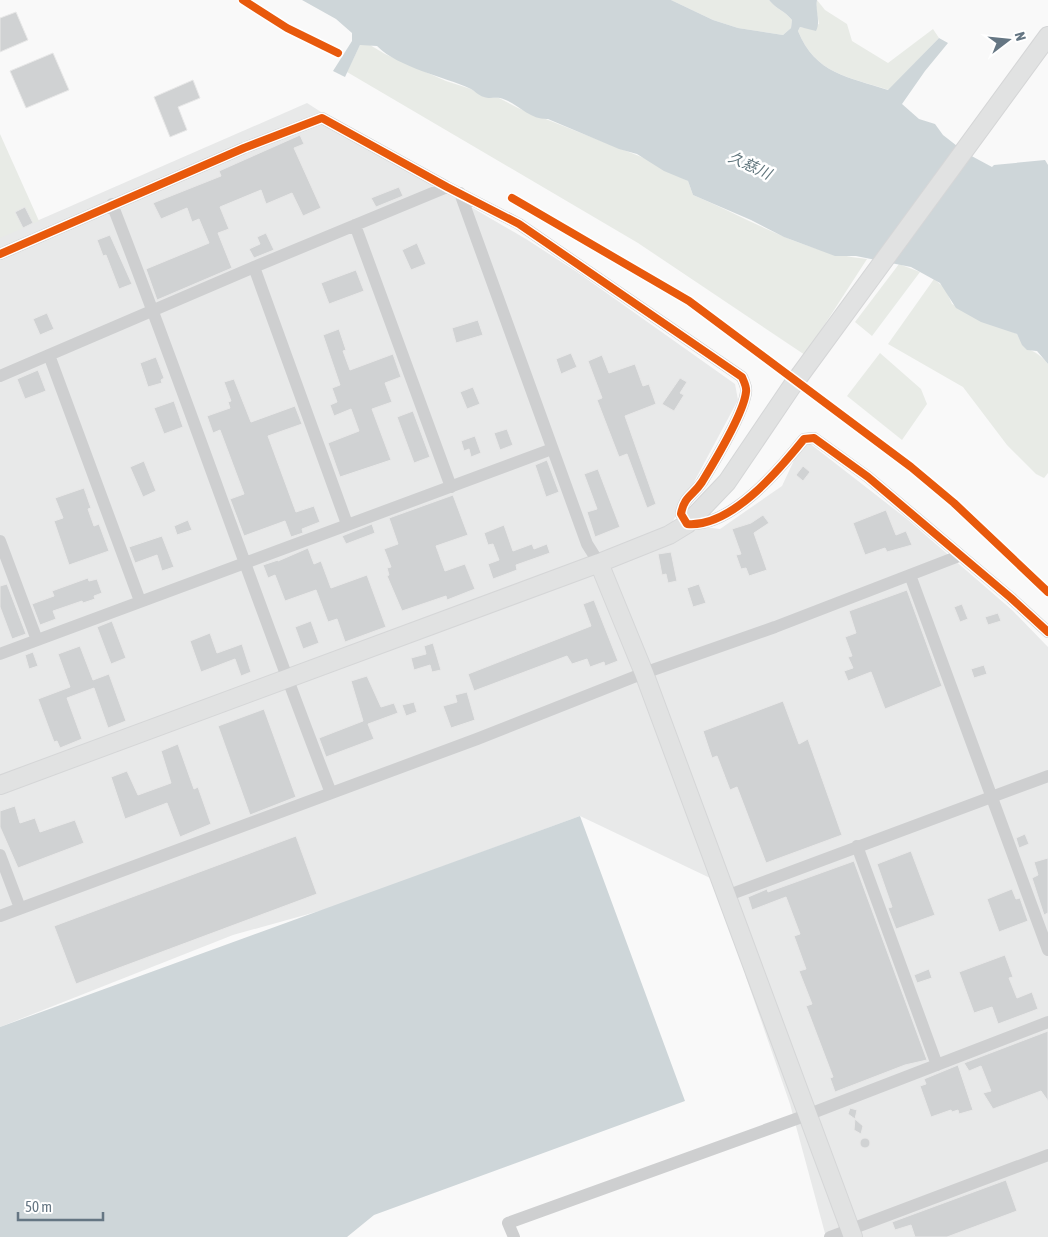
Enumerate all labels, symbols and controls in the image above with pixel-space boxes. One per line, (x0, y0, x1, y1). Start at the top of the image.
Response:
north arrow (983, 15, 1033, 65)
text: N (1012, 30, 1029, 43)
water label: 久慈川 (726, 148, 776, 183)
scale bar (18, 1190, 102, 1222)
text: 50 m (25, 1198, 52, 1215)

